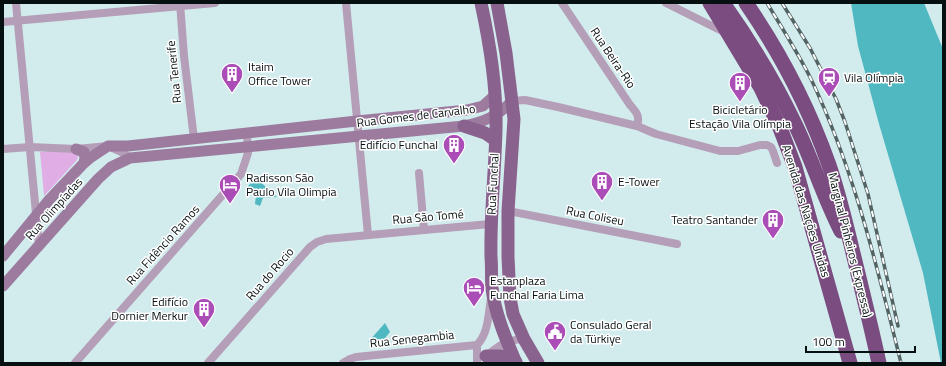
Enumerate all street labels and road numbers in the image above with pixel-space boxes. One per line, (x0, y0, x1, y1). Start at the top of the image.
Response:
street label: Rua Beira-Rio (586, 23, 641, 92)
street label: Rua Tenerife (161, 40, 186, 104)
street label: Rua Gomes de Carvalho (356, 99, 476, 132)
street label: Avenida das Nações Unidas (777, 142, 836, 280)
street label: Rua Funchal (481, 153, 504, 215)
street label: Marginal Pinheiros (Expressa) (823, 170, 878, 319)
street label: Rua Olimpíadas (20, 173, 87, 244)
street label: Rua Fidêncio Ramos (121, 200, 204, 289)
street label: Rua Coliseu (565, 201, 626, 230)
street label: Rua São Tomé (391, 204, 464, 229)
street label: Rua do Rocio (241, 243, 298, 305)
street label: Rua Senegambia (369, 325, 455, 352)

